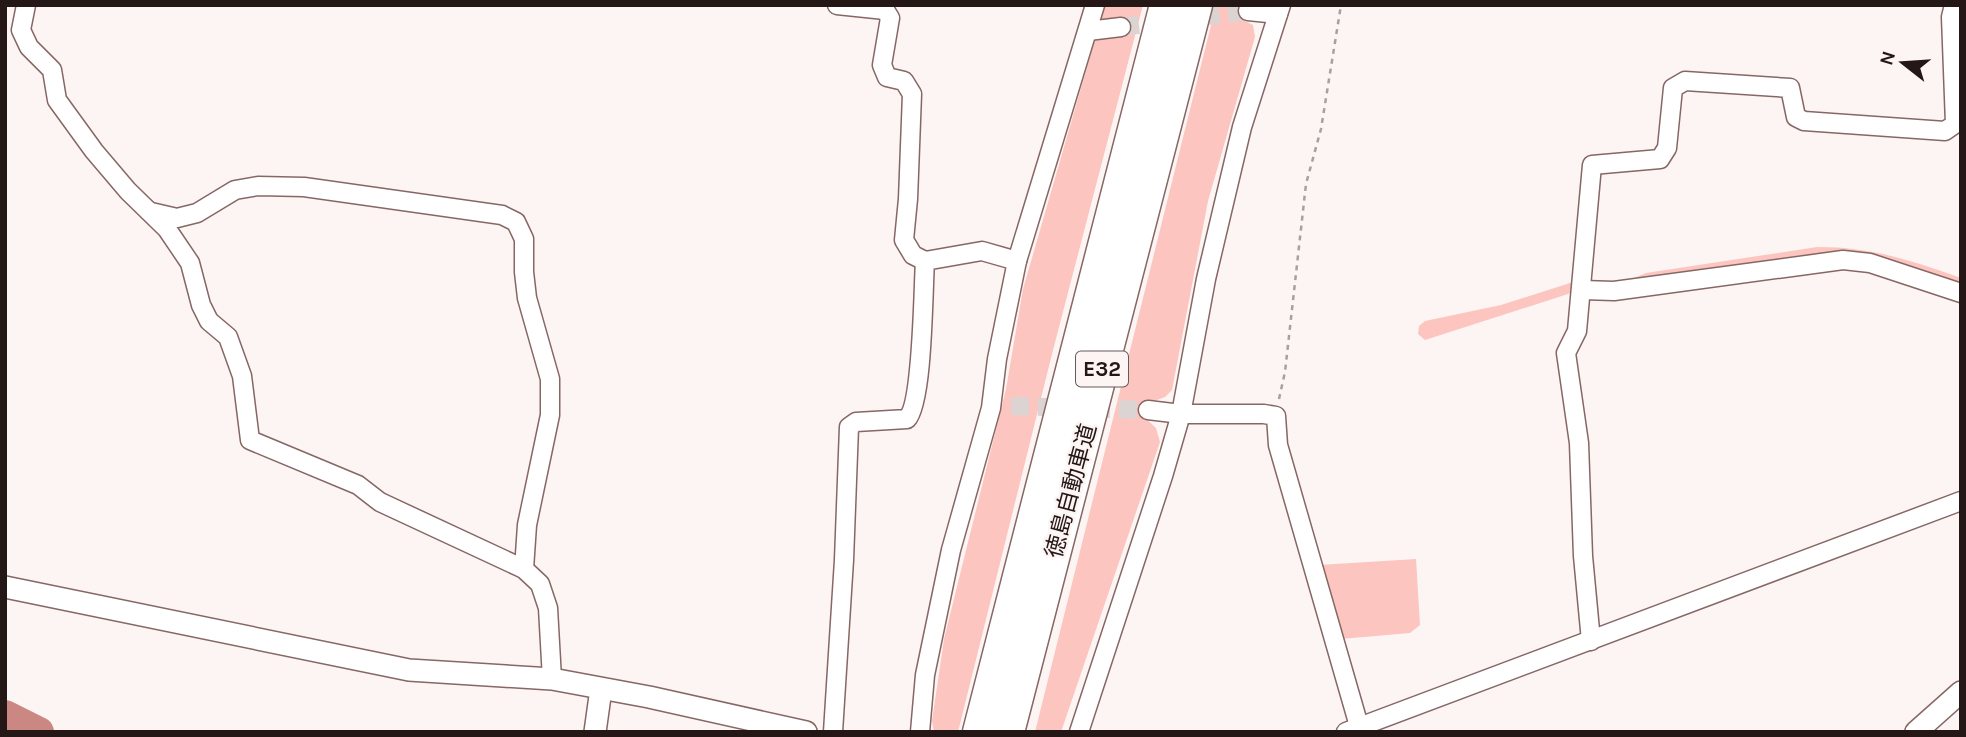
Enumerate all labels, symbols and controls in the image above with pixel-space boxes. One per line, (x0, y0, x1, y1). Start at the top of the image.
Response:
north arrow (1868, 28, 1938, 98)
text: N (1875, 49, 1900, 68)
road number: E32 (1076, 352, 1128, 386)
street label: 徳島自動車道 (1040, 421, 1102, 561)

